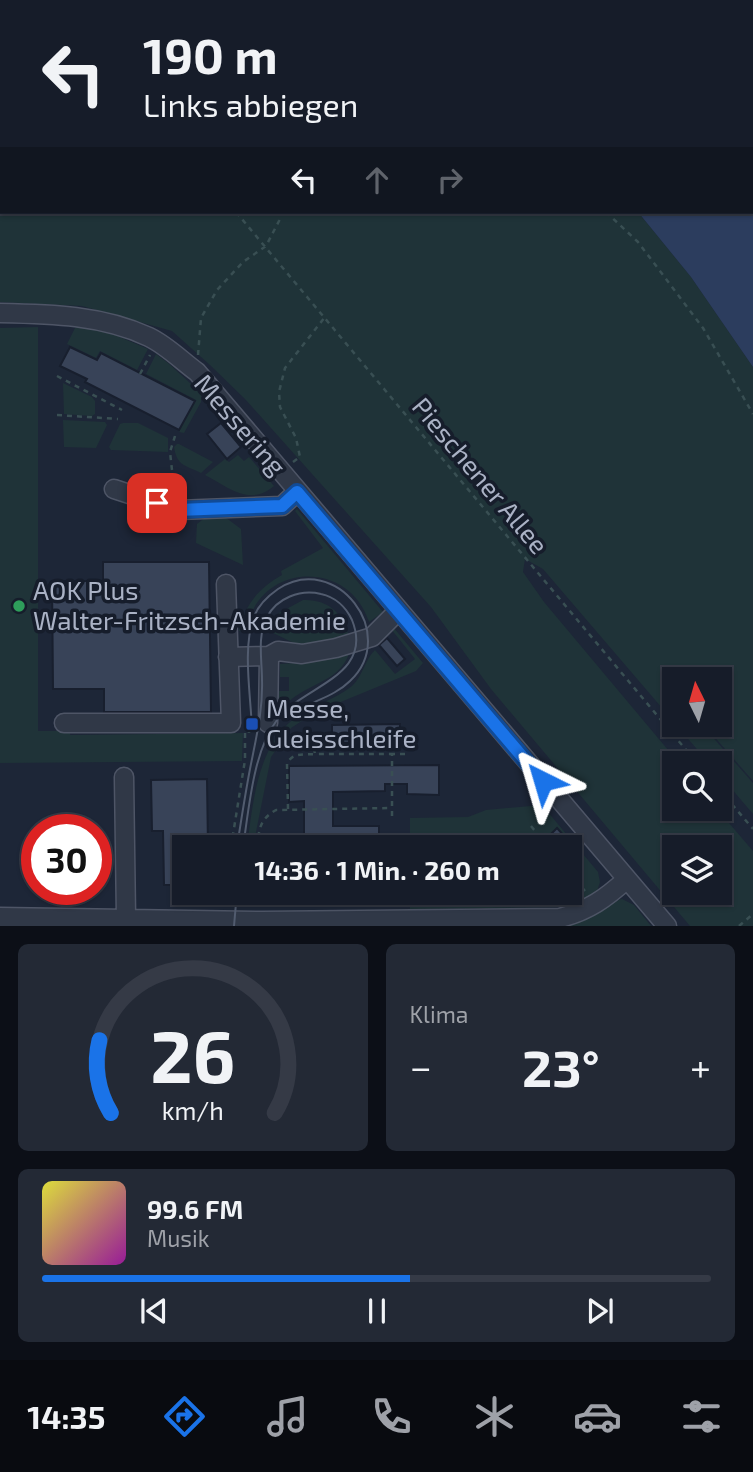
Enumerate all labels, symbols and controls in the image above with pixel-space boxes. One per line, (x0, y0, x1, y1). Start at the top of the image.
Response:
text: 190 m (143, 25, 278, 84)
icon: left (28, 28, 119, 119)
text: Links abbiegen (143, 85, 358, 123)
icon: left (285, 161, 323, 199)
icon: ahead (358, 161, 396, 199)
icon: right (431, 161, 469, 199)
street label: Messering (189, 367, 293, 481)
street label: Pieschener Allee (407, 391, 556, 559)
pin (127, 473, 187, 533)
icon: arrive (138, 484, 176, 522)
place label: AOK Plus Walter-Fritzsch-Akademie (33, 574, 346, 635)
marker: AOK Plus Walter-Fritzsch-Akademie (11, 598, 27, 614)
north arrow (662, 667, 732, 737)
map controls (662, 667, 732, 905)
place label: Messe, Gleisschleife (266, 692, 416, 753)
marker: Messe, Gleisschleife (244, 716, 260, 732)
position arrow (506, 744, 580, 818)
button: search (662, 751, 732, 821)
speed limit sign: 30 (21, 814, 112, 905)
button: layers (662, 835, 732, 905)
text: 14:36 · 1 Min. · 260 m (254, 854, 500, 885)
text: Klima (410, 1000, 468, 1028)
text: 26 (150, 1011, 235, 1099)
text: 23° (522, 1035, 600, 1097)
text: − (410, 1043, 432, 1089)
text: + (690, 1043, 711, 1089)
text: km/h (162, 1095, 224, 1125)
text: 99.6 FM (147, 1193, 243, 1224)
text: Musik (147, 1224, 209, 1252)
icon: previous (135, 1292, 173, 1330)
icon: pause (358, 1292, 396, 1330)
icon: next (581, 1292, 619, 1330)
icon: directions (160, 1392, 209, 1441)
icon: music (263, 1392, 312, 1441)
icon: phone (367, 1392, 416, 1441)
icon: climate (470, 1392, 519, 1441)
icon: car (573, 1392, 622, 1441)
icon: filters (677, 1392, 726, 1441)
text: 14:35 (27, 1397, 105, 1435)

